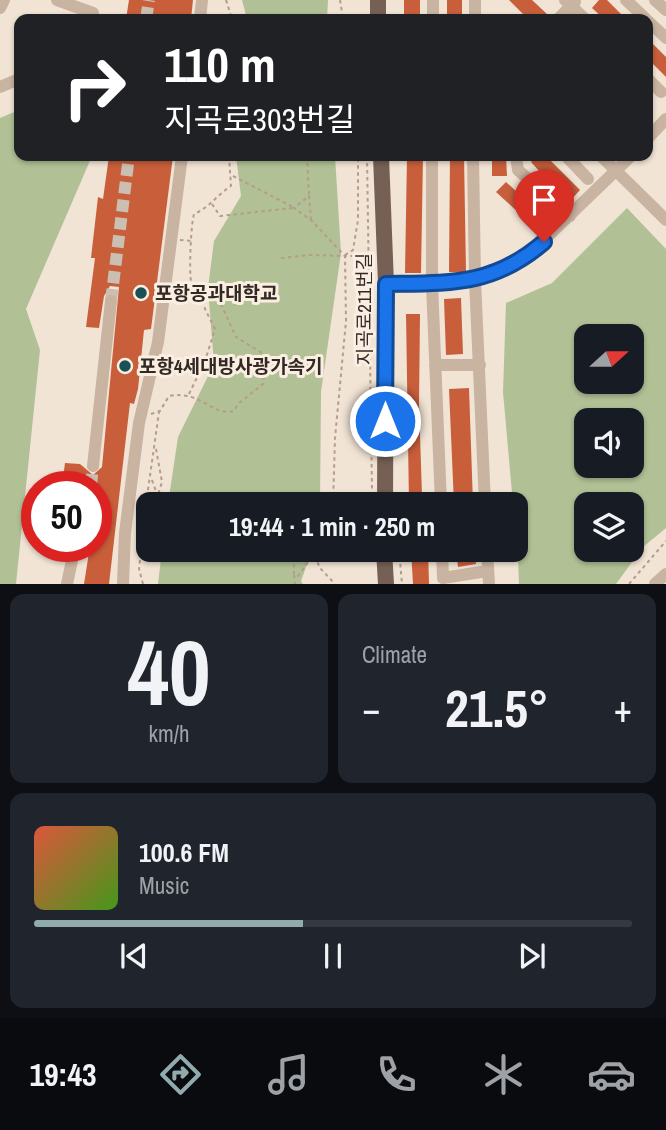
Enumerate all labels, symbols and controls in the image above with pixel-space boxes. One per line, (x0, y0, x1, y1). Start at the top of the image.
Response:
text: 110 m (164, 31, 276, 97)
icon: right (49, 42, 140, 133)
text: 지곡로303번길 (164, 98, 355, 141)
pin (514, 170, 574, 242)
icon: arrive (525, 181, 563, 219)
street label: 지곡로211번길 (351, 253, 377, 365)
place label: 포항공과대학교 (155, 280, 277, 306)
marker: 포항공과대학교 (133, 285, 149, 301)
north arrow (574, 324, 644, 394)
map controls (574, 324, 644, 562)
place label: 포항4세대방사광가속기 (139, 353, 322, 379)
marker: 포항4세대방사광가속기 (117, 358, 133, 374)
position arrow (348, 384, 422, 458)
button: sound (574, 408, 644, 478)
speed limit sign: 50 (21, 471, 112, 562)
button: layers (574, 492, 644, 562)
text: 19:44 · 1 min · 250 m (229, 509, 435, 544)
text: 40 (128, 611, 211, 733)
text: Climate (362, 639, 427, 670)
text: 21.5° (445, 673, 549, 743)
text: − (362, 683, 380, 734)
text: + (614, 683, 632, 734)
text: km/h (149, 718, 189, 749)
text: 100.6 FM (139, 835, 229, 870)
text: Music (139, 870, 189, 901)
icon: previous (115, 937, 153, 975)
icon: pause (314, 937, 352, 975)
icon: next (513, 937, 551, 975)
icon: directions (156, 1050, 205, 1099)
icon: music (264, 1050, 313, 1099)
icon: phone (372, 1050, 421, 1099)
icon: climate (479, 1050, 528, 1099)
icon: car (587, 1050, 636, 1099)
text: 19:43 (29, 1053, 97, 1096)

